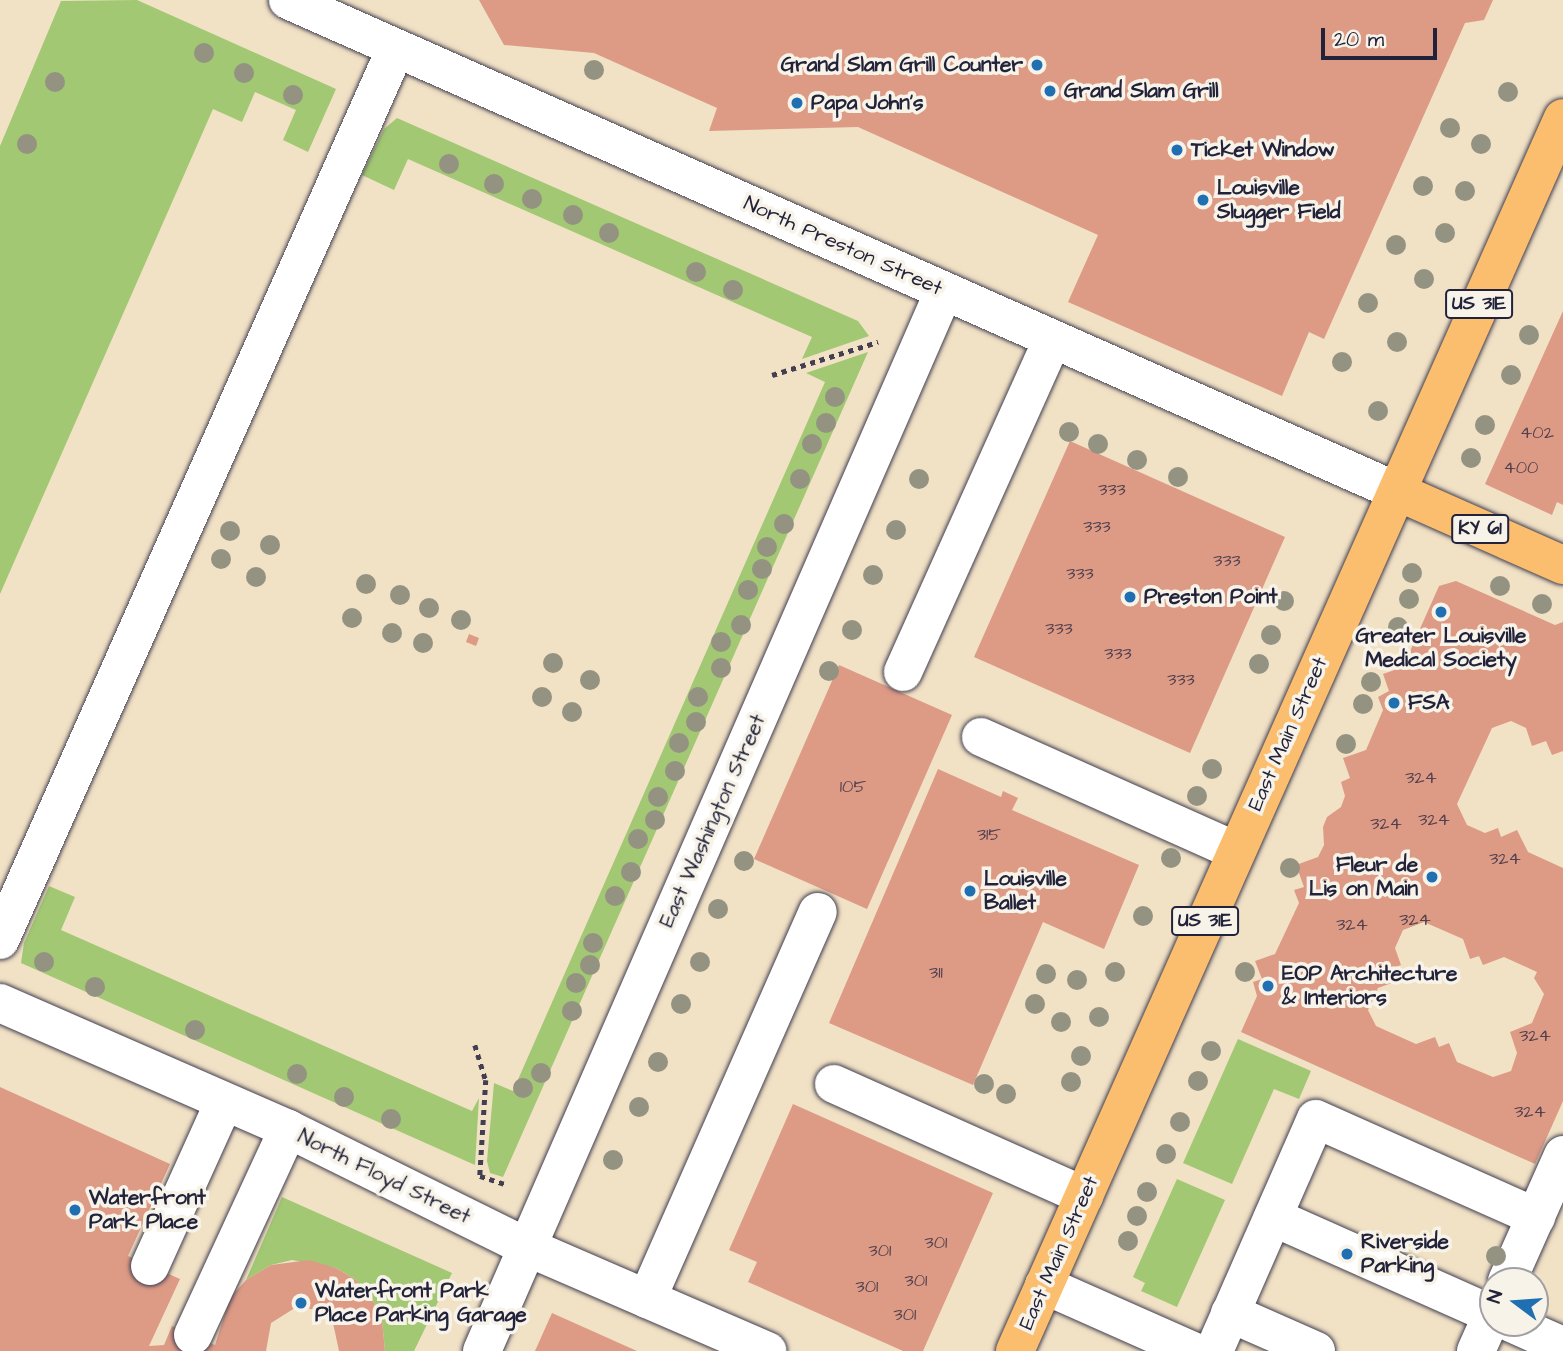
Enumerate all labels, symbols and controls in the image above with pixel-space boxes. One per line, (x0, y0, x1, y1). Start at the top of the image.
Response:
scale bar (1325, 14, 1440, 58)
text: 20 m (1334, 25, 1384, 54)
place label: Grand Slam Grill Counter (781, 52, 1023, 78)
marker: Grand Slam Grill Counter (1029, 57, 1045, 73)
place label: Grand Slam Grill (1064, 78, 1219, 104)
marker: Grand Slam Grill (1042, 83, 1058, 99)
place label: Papa John's (811, 90, 924, 116)
marker: Papa John's (789, 95, 805, 111)
place label: Ticket Window (1191, 137, 1335, 163)
marker: Ticket Window (1169, 142, 1185, 158)
place label: Louisville Slugger Field (1217, 175, 1341, 225)
street label: North Preston Street (740, 191, 946, 301)
marker: Louisville Slugger Field (1195, 192, 1211, 208)
road number: US 31E (1444, 288, 1514, 320)
house number: 402 (1520, 422, 1554, 444)
house number: 400 (1504, 457, 1538, 479)
house number: 333 (1098, 479, 1126, 501)
road number: KY 61 (1450, 514, 1510, 544)
house number: 333 (1083, 516, 1111, 538)
house number: 333 (1213, 550, 1241, 572)
house number: 333 (1066, 563, 1094, 585)
place label: Preston Point (1144, 584, 1277, 610)
marker: Preston Point (1122, 589, 1138, 605)
marker: Greater Louisville Medical Society (1433, 604, 1449, 620)
house number: 333 (1045, 618, 1073, 640)
place label: Greater Louisville Medical Society (1356, 623, 1526, 673)
house number: 333 (1104, 643, 1132, 665)
street label: East Main Street (1243, 653, 1333, 815)
house number: 333 (1167, 669, 1195, 691)
place label: FSA (1408, 690, 1449, 716)
marker: FSA (1386, 695, 1402, 711)
street label: East Washington Street (655, 711, 771, 931)
house number: 324 (1405, 767, 1437, 789)
house number: 105 (840, 776, 866, 798)
house number: 324 (1418, 809, 1450, 831)
house number: 324 (1370, 813, 1402, 835)
house number: 315 (977, 824, 1001, 846)
house number: 324 (1489, 848, 1521, 870)
place label: Fleur de Lis on Main (1309, 852, 1418, 902)
place label: Louisville Ballet (984, 866, 1067, 916)
marker: Fleur de Lis on Main (1424, 869, 1440, 885)
marker: Louisville Ballet (962, 883, 978, 899)
road number: US 31E (1170, 906, 1240, 937)
house number: 324 (1399, 909, 1431, 931)
house number: 324 (1336, 914, 1368, 936)
place label: EOP Architecture & Interiors (1282, 961, 1457, 1011)
house number: 311 (929, 962, 943, 984)
marker: EOP Architecture & Interiors (1260, 978, 1276, 994)
house number: 324 (1519, 1025, 1551, 1047)
house number: 324 (1514, 1101, 1546, 1123)
street label: North Floyd Street (294, 1124, 474, 1230)
street label: East Main Street (1014, 1172, 1104, 1334)
place label: Waterfront Park Place (89, 1185, 206, 1235)
marker: Waterfront Park Place (67, 1202, 83, 1218)
place label: Riverside Parking (1361, 1229, 1449, 1279)
house number: 301 (925, 1232, 947, 1254)
house number: 301 (869, 1240, 891, 1262)
marker: Riverside Parking (1339, 1246, 1355, 1262)
north arrow (1479, 1267, 1549, 1337)
house number: 301 (905, 1270, 927, 1292)
house number: 301 (856, 1276, 878, 1298)
place label: Waterfront Park Place Parking Garage (315, 1278, 527, 1328)
text: N (1481, 1287, 1510, 1306)
marker: Waterfront Park Place Parking Garage (293, 1295, 309, 1311)
house number: 301 (894, 1304, 916, 1326)

